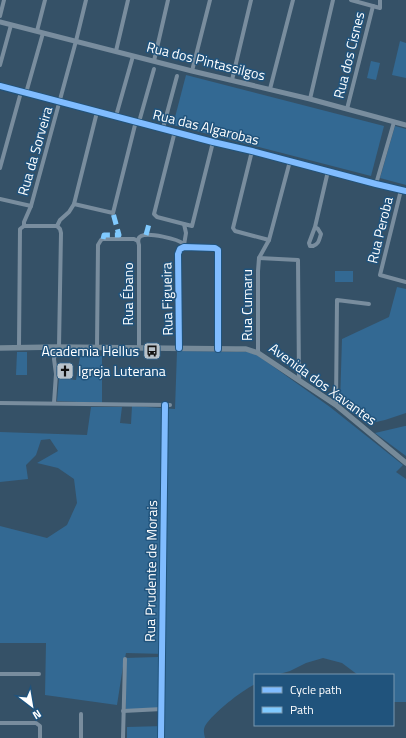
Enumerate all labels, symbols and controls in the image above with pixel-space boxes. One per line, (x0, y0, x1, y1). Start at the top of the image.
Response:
street label: Rua dos Cisnes (328, 9, 369, 100)
street label: Rua dos Pintassilgos (145, 36, 268, 85)
street label: Rua das Algarobas (151, 103, 261, 150)
street label: Rua da Sorveira (12, 104, 57, 198)
street label: Rua Peroba (361, 194, 398, 265)
street label: Rua Ébano (117, 262, 138, 326)
street label: Rua Figueira (155, 262, 178, 336)
street label: Rua Cumaru (236, 269, 257, 341)
street label: Avenida dos Xavantes (265, 337, 381, 430)
place label: Academia Hellus (41, 340, 139, 361)
bus stop icon: Academia Hellus (142, 341, 162, 361)
place label: Igreja Luterana (78, 360, 166, 381)
church icon: Igreja Luterana (55, 361, 75, 381)
street label: Rua Prudente de Morais (139, 500, 162, 642)
legend (254, 674, 394, 726)
text: Cycle path (290, 680, 342, 699)
north arrow (12, 686, 52, 726)
text: Path (290, 700, 314, 719)
text: N (30, 706, 45, 723)

